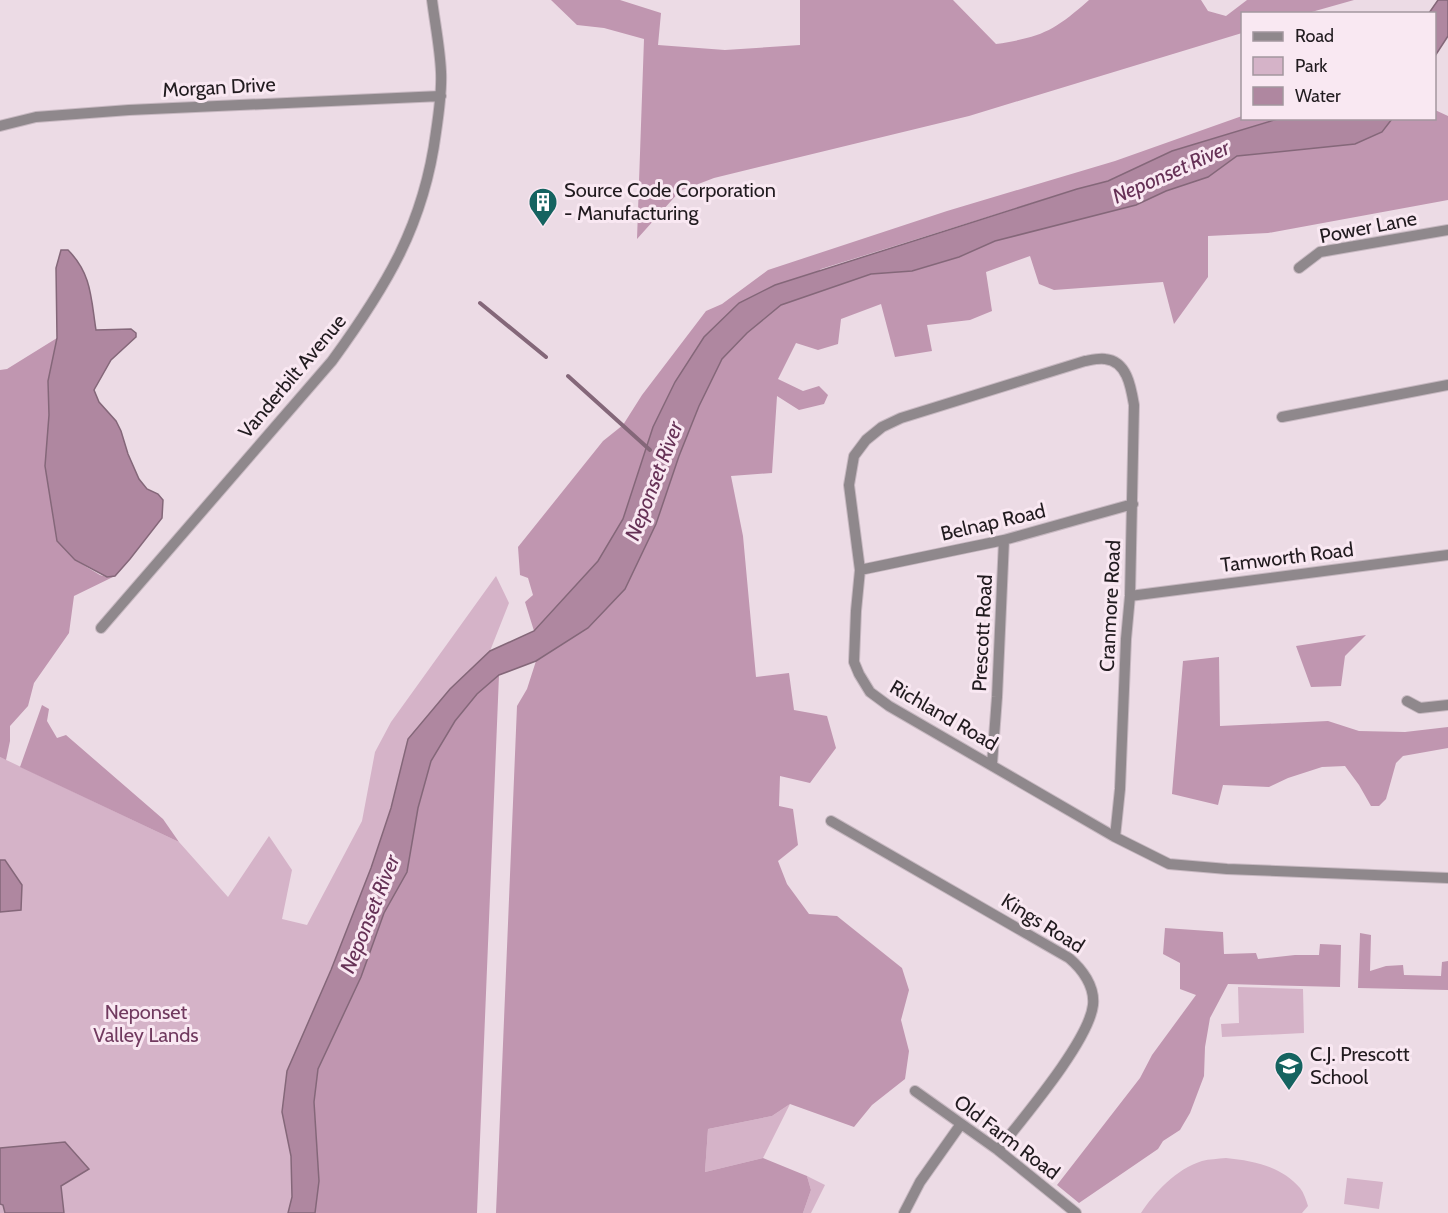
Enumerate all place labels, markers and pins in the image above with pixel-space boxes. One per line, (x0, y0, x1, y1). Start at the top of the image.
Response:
place label: Source Code Corporation - Manufacturing (564, 178, 776, 225)
building icon: Source Code Corporation - Manufacturing (527, 186, 559, 228)
place label: C.J. Prescott School (1310, 1042, 1410, 1089)
school or university icon: C.J. Prescott School (1273, 1050, 1305, 1092)

